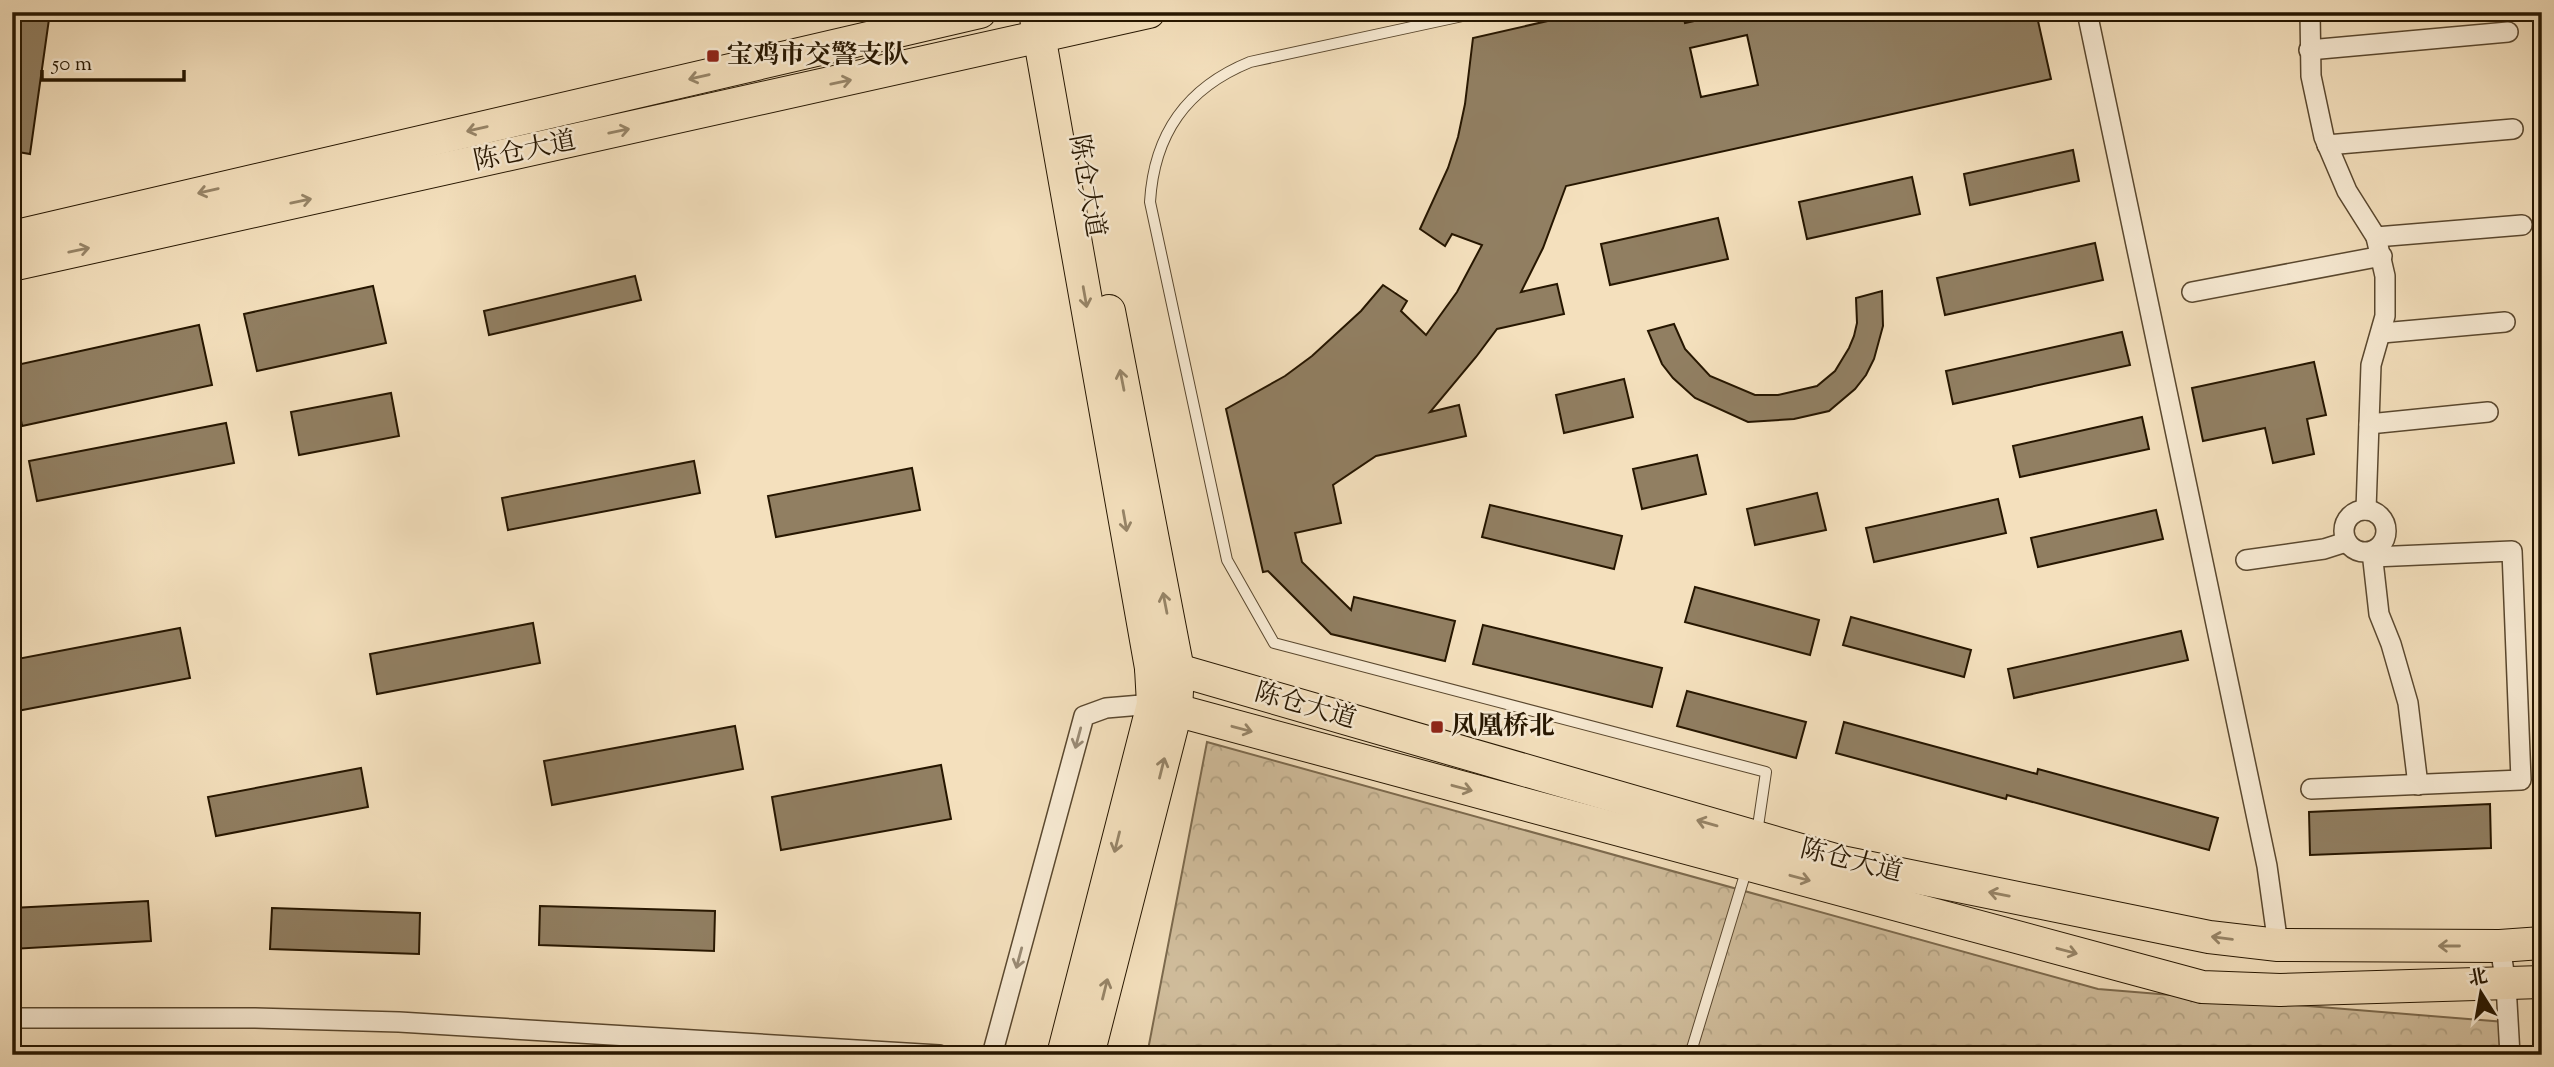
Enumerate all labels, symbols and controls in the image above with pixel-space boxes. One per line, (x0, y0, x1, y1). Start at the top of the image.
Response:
scale bar (42, 38, 184, 82)
place label: 宝鸡市交警支队 (727, 38, 909, 75)
marker: 宝鸡市交警支队 (705, 48, 721, 64)
text: 50 m (51, 50, 92, 80)
one-way arrow (688, 71, 711, 85)
one-way arrow (829, 75, 852, 88)
one-way arrow (466, 122, 489, 136)
street label: 陈仓大道 (470, 123, 580, 181)
one-way arrow (607, 124, 630, 137)
street label: 陈仓大道 (1059, 132, 1113, 240)
one-way arrow (197, 185, 220, 198)
one-way arrow (289, 194, 312, 207)
one-way arrow (67, 243, 90, 256)
one-way arrow (1079, 285, 1092, 308)
one-way arrow (1115, 369, 1129, 392)
one-way arrow (1118, 509, 1132, 532)
one-way arrow (1158, 592, 1171, 615)
street label: 陈仓大道 (1250, 675, 1360, 739)
place label: 凤凰桥北 (1451, 709, 1555, 746)
marker: 凤凰桥北 (1429, 719, 1445, 735)
one-way arrow (1230, 723, 1253, 736)
one-way arrow (1071, 727, 1084, 749)
one-way arrow (1156, 757, 1169, 780)
one-way arrow (1450, 782, 1473, 795)
one-way arrow (1696, 816, 1718, 829)
one-way arrow (1110, 830, 1123, 852)
street label: 陈仓大道 (1796, 831, 1906, 893)
one-way arrow (1788, 872, 1811, 885)
one-way arrow (1988, 887, 2011, 901)
one-way arrow (2211, 932, 2234, 945)
one-way arrow (2438, 939, 2461, 953)
one-way arrow (2056, 945, 2078, 958)
one-way arrow (1011, 947, 1024, 969)
north arrow (2446, 958, 2516, 1028)
text: 北 (2466, 964, 2490, 994)
one-way arrow (1099, 978, 1112, 1001)

